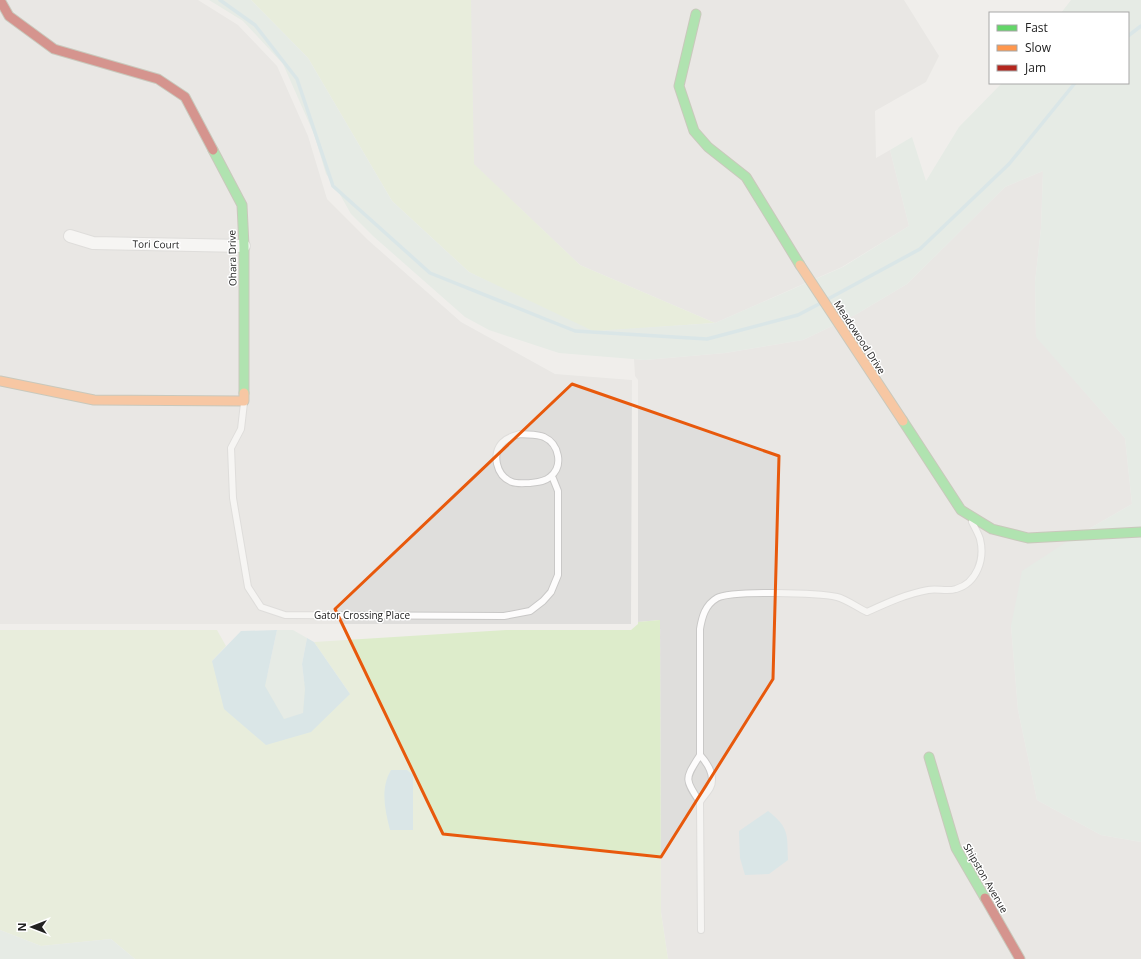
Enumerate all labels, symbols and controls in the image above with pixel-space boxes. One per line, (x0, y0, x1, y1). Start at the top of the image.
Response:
legend (989, 12, 1129, 84)
text: Fast (1025, 19, 1048, 36)
text: Slow (1025, 39, 1052, 56)
text: Jam (1024, 59, 1046, 76)
street label: Ohara Drive (225, 229, 239, 286)
street label: Tori Court (132, 237, 180, 251)
street label: Meadowood Drive (831, 297, 889, 377)
street label: Gator Crossing Place (314, 608, 410, 622)
street label: Shipston Avenue (960, 841, 1012, 916)
north arrow (12, 907, 52, 947)
text: N (14, 923, 29, 931)

